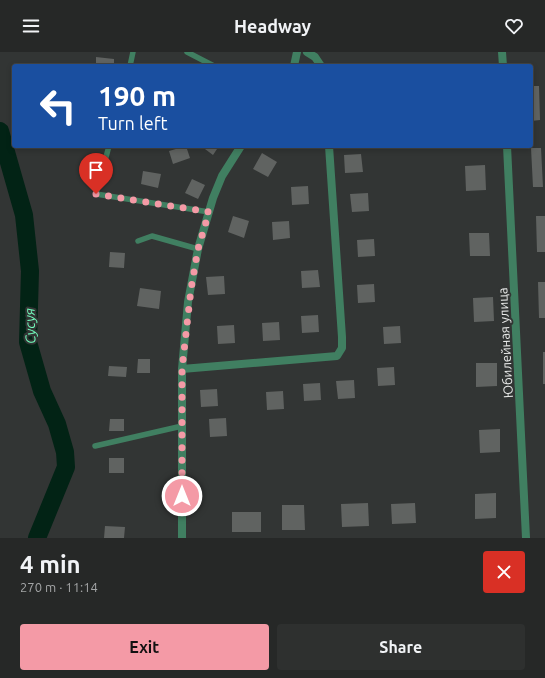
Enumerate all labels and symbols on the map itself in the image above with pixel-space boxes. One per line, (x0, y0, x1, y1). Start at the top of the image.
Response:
pin (79, 153, 113, 194)
street label: Юбилейная улица (495, 287, 515, 399)
water label: Сусуя (21, 308, 39, 344)
position arrow (161, 475, 203, 517)

